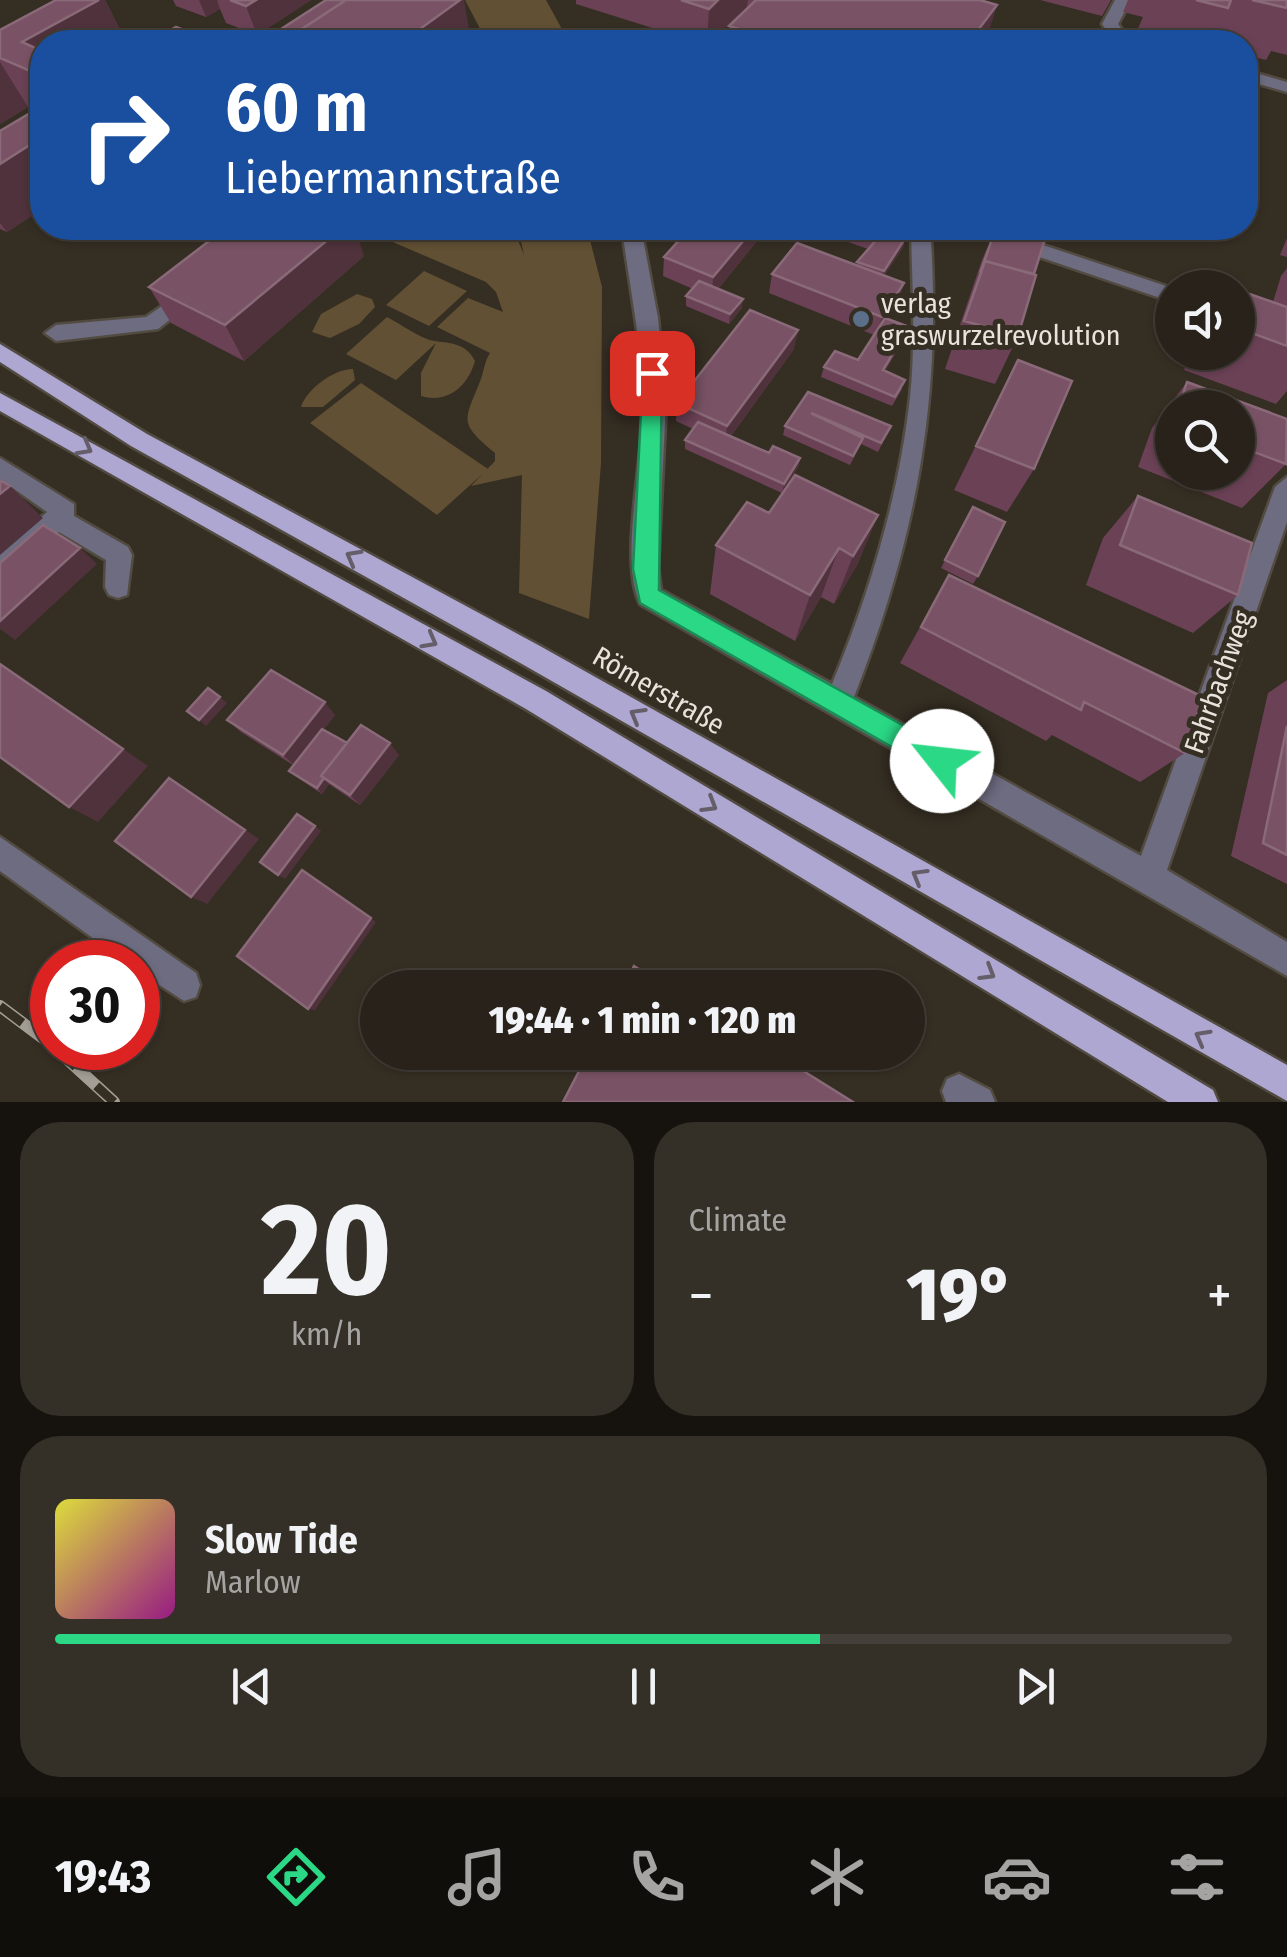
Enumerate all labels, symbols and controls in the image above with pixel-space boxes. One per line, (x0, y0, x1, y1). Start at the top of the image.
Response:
text: 60 m (225, 66, 368, 150)
icon: right (60, 70, 190, 200)
text: Liebermannstraße (225, 151, 561, 205)
map controls (1155, 270, 1255, 490)
button: sound (1155, 270, 1255, 370)
place label: verlag graswurzelrevolution (881, 287, 1120, 352)
marker: verlag graswurzelrevolution (850, 308, 872, 330)
pin (610, 331, 695, 416)
icon: arrive (625, 346, 680, 401)
button: search (1155, 390, 1255, 490)
one-way arrow (74, 436, 92, 456)
one-way arrow (345, 550, 363, 569)
street label: Fahrbachweg (1177, 606, 1260, 758)
one-way arrow (419, 628, 437, 648)
street label: Römerstraße (587, 639, 731, 741)
one-way arrow (630, 708, 648, 727)
position arrow (890, 709, 994, 813)
one-way arrow (699, 793, 717, 812)
one-way arrow (912, 869, 930, 888)
speed limit sign: 30 (30, 940, 160, 1070)
one-way arrow (977, 961, 995, 980)
text: 19:44 · 1 min · 120 m (489, 997, 796, 1043)
one-way arrow (1194, 1029, 1212, 1049)
text: 20 (261, 1172, 392, 1328)
text: Climate (689, 1201, 787, 1239)
text: 19° (907, 1250, 1014, 1340)
text: − (689, 1263, 713, 1329)
text: + (1207, 1263, 1232, 1329)
text: km/h (291, 1315, 362, 1353)
text: Slow Tide (205, 1517, 358, 1563)
text: Marlow (205, 1563, 301, 1601)
icon: previous (224, 1659, 279, 1714)
icon: pause (616, 1659, 671, 1714)
icon: next (1008, 1659, 1063, 1714)
icon: directions (261, 1842, 331, 1912)
icon: music (442, 1842, 512, 1912)
icon: phone (622, 1842, 692, 1912)
icon: climate (802, 1842, 872, 1912)
icon: car (982, 1842, 1052, 1912)
icon: filters (1162, 1842, 1232, 1912)
text: 19:43 (55, 1850, 151, 1904)

